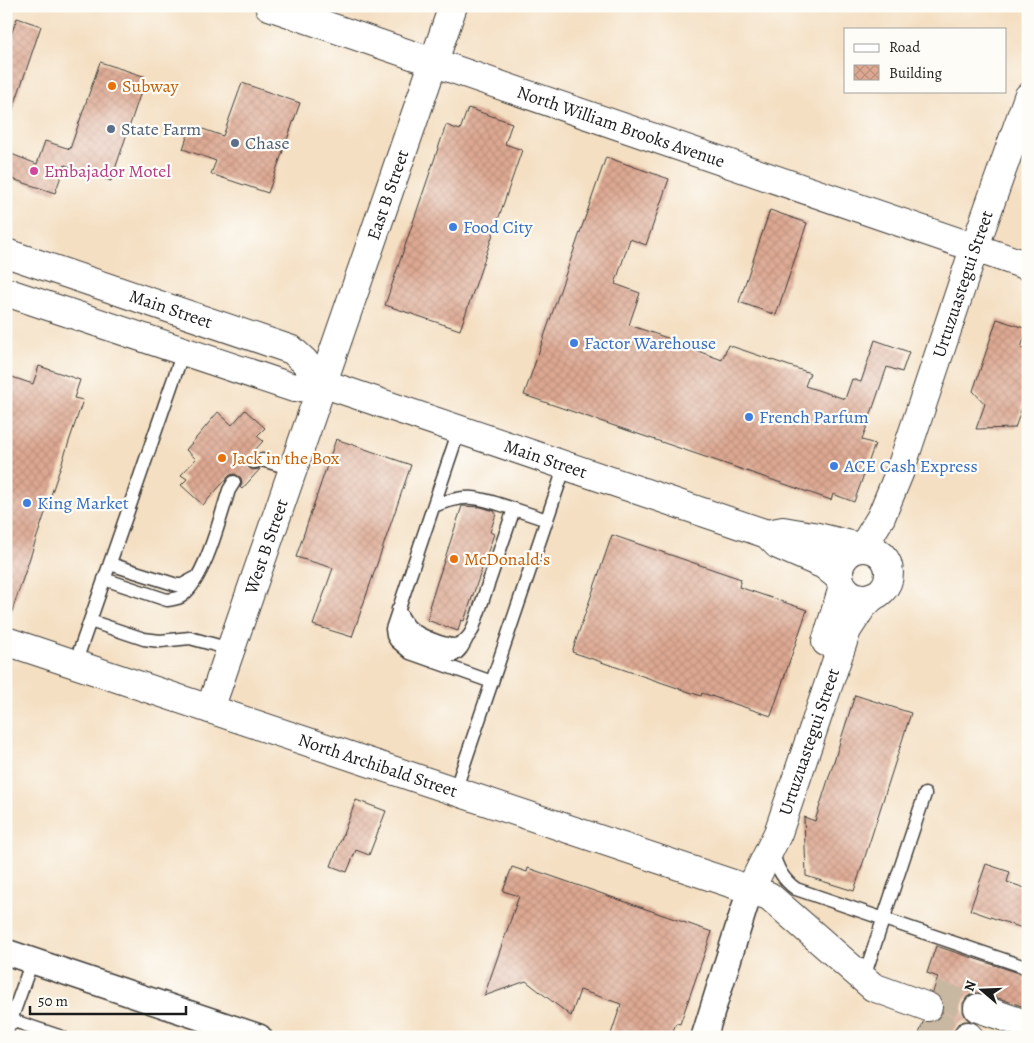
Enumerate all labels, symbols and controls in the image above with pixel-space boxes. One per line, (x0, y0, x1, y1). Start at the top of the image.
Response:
legend (844, 28, 1006, 92)
text: Road (889, 37, 921, 57)
text: Building (889, 63, 942, 83)
place label: Subway (122, 74, 180, 98)
marker: Subway (106, 80, 118, 92)
street label: North William Brooks Avenue (514, 80, 728, 173)
place label: State Farm (121, 117, 201, 141)
marker: State Farm (105, 123, 117, 135)
place label: Chase (245, 131, 290, 155)
marker: Chase (229, 137, 241, 149)
street label: East B Street (361, 146, 414, 243)
place label: Embajador Motel (44, 159, 171, 183)
marker: Embajador Motel (28, 165, 40, 177)
street label: Urtuzuastegui Street (927, 207, 999, 361)
place label: Food City (463, 215, 533, 239)
marker: Food City (447, 221, 459, 233)
street label: Main Street (126, 284, 216, 334)
place label: Factor Warehouse (584, 331, 716, 355)
marker: Factor Warehouse (568, 337, 580, 349)
place label: French Parfum (759, 405, 869, 429)
marker: French Parfum (743, 411, 755, 423)
street label: Main Street (501, 434, 590, 484)
place label: Jack in the Box (232, 446, 340, 470)
marker: Jack in the Box (216, 452, 228, 464)
place label: ACE Cash Express (843, 454, 978, 478)
marker: ACE Cash Express (828, 460, 840, 472)
place label: King Market (37, 491, 129, 515)
street label: West B Street (238, 496, 294, 598)
marker: King Market (21, 497, 33, 509)
place label: McDonald's (464, 547, 550, 571)
marker: McDonald's (448, 553, 460, 565)
street label: Urtuzuastegui Street (773, 665, 845, 818)
street label: North Archibald Street (295, 728, 461, 803)
north arrow (956, 966, 1006, 1016)
text: N (960, 978, 981, 994)
scale bar (30, 983, 186, 1015)
text: 50 m (38, 991, 68, 1011)

